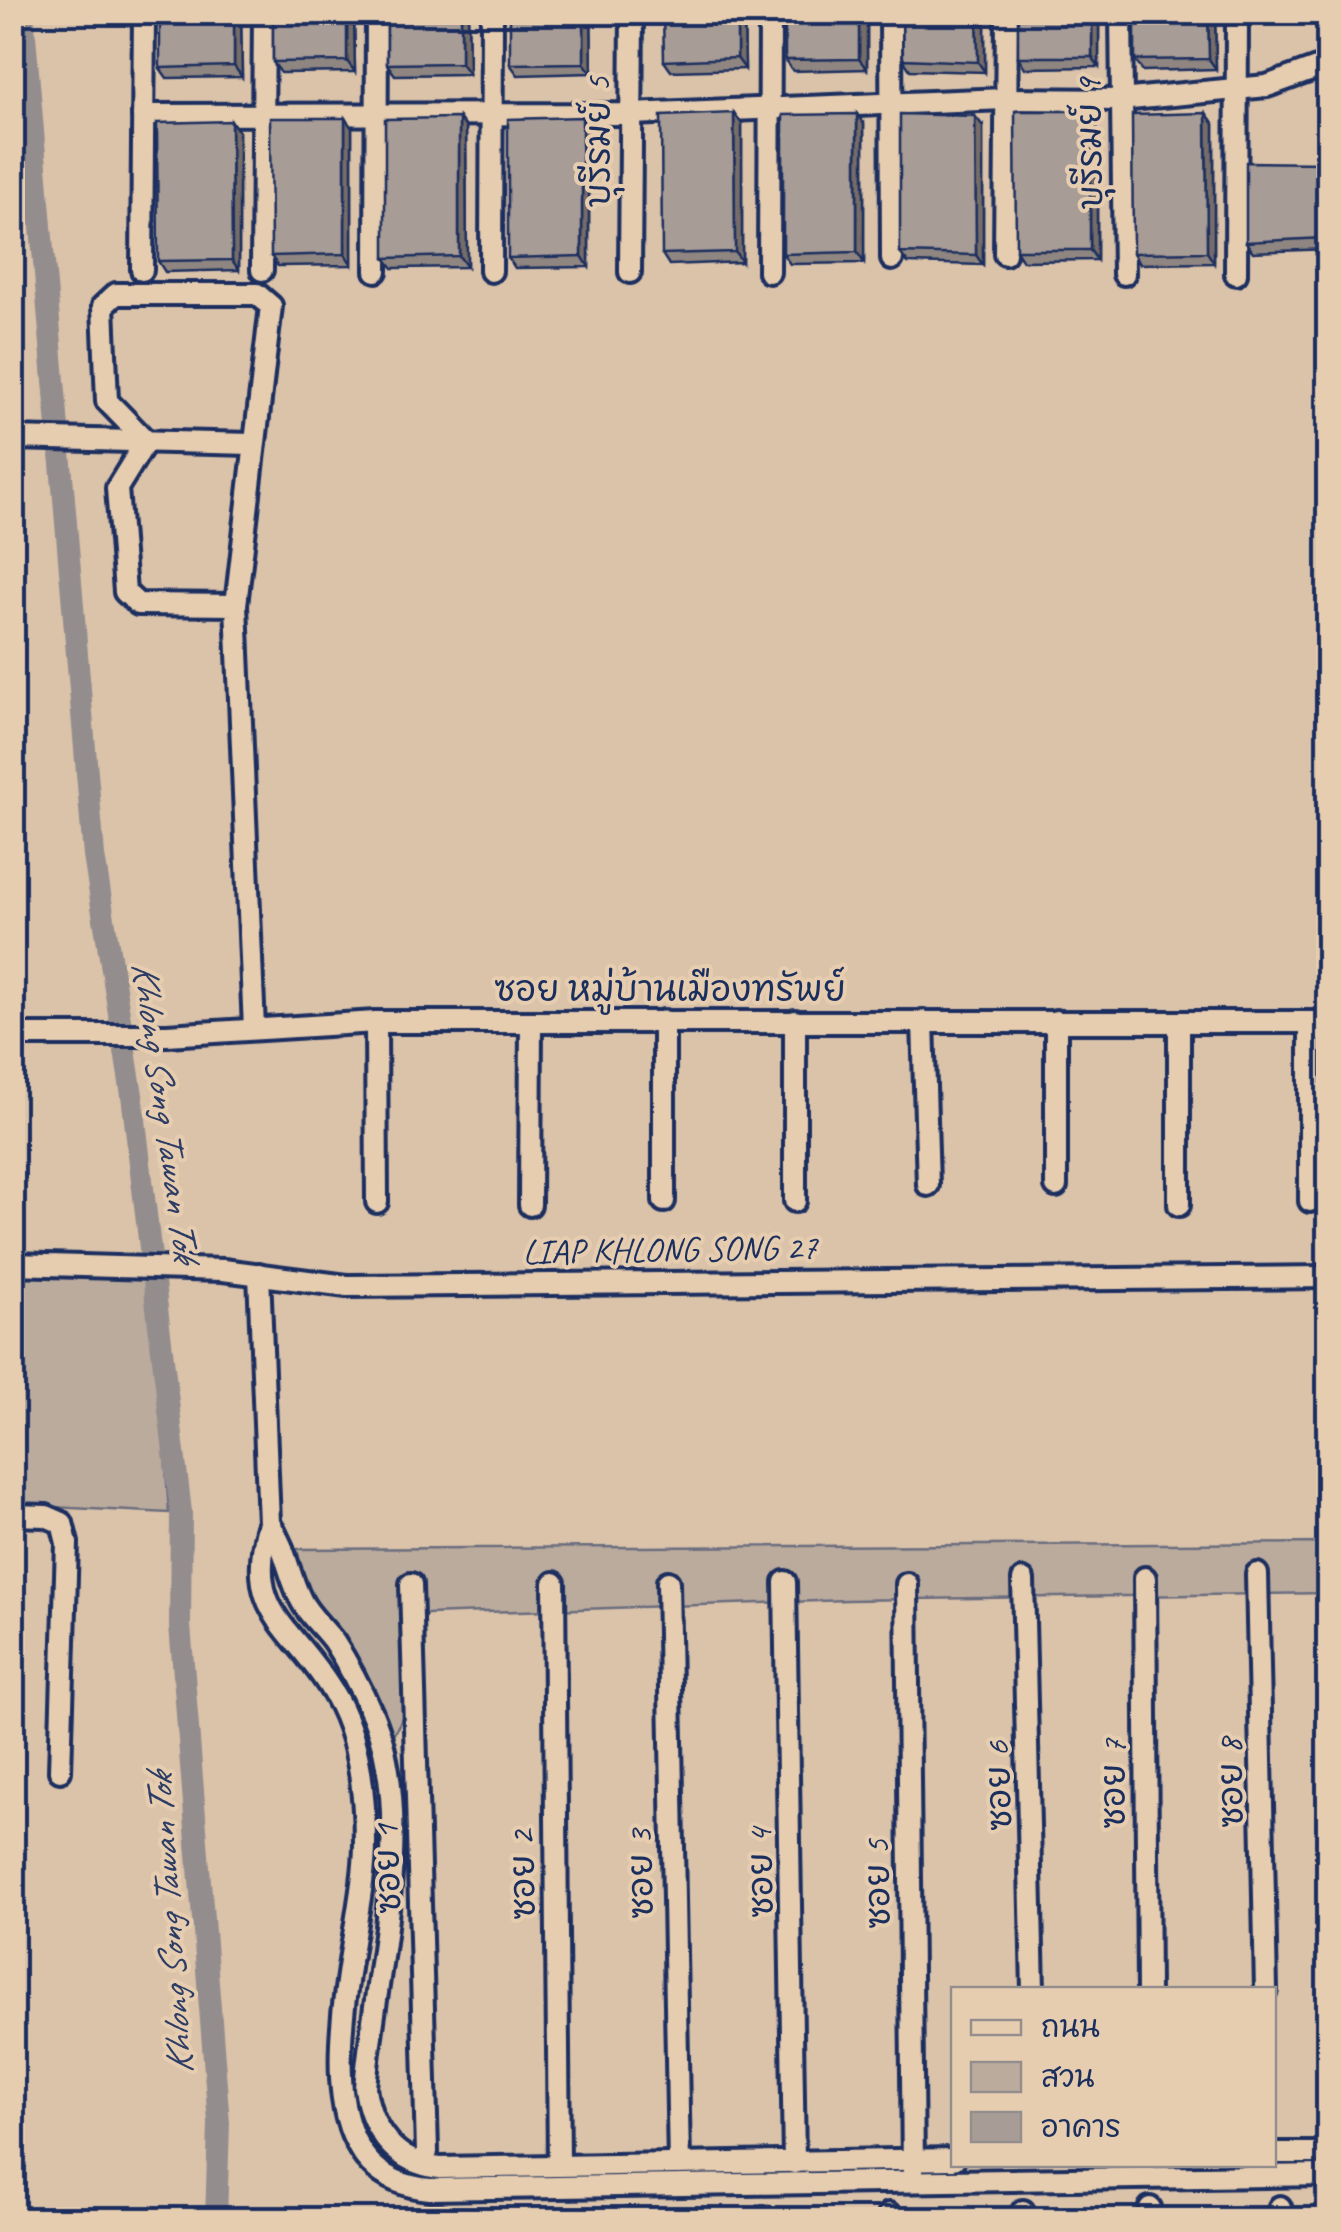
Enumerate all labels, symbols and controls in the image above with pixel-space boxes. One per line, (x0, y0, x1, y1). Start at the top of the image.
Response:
street label: บุุรีรมย์ 5 (575, 74, 625, 208)
street label: บุุรีรมย์ 9 (1065, 75, 1117, 210)
water label: Khlong Song Tawan Tok (121, 959, 211, 1271)
street label: ซอย หมู่บ้านเมืองทรัพย์ (494, 966, 846, 1015)
street label: LIAP KHLONG SONG 27 (522, 1224, 820, 1275)
street label: ซอย 8 (1207, 1735, 1254, 1828)
street label: ซอย 7 (1091, 1737, 1136, 1829)
street label: ซอย 6 (974, 1739, 1023, 1831)
water label: Khlong Song Tawan Tok (135, 1765, 203, 2076)
street label: ซอย 1 (363, 1821, 412, 1914)
street label: ซอย 4 (737, 1825, 784, 1918)
street label: ซอย 2 (499, 1827, 546, 1920)
street label: ซอย 3 (617, 1827, 664, 1919)
street label: ซอย 5 (854, 1837, 901, 1929)
legend (951, 1987, 1276, 2167)
text: ถนน (1041, 2008, 1100, 2046)
text: สวน (1041, 2058, 1095, 2096)
text: อาคาร (1041, 2108, 1121, 2146)

